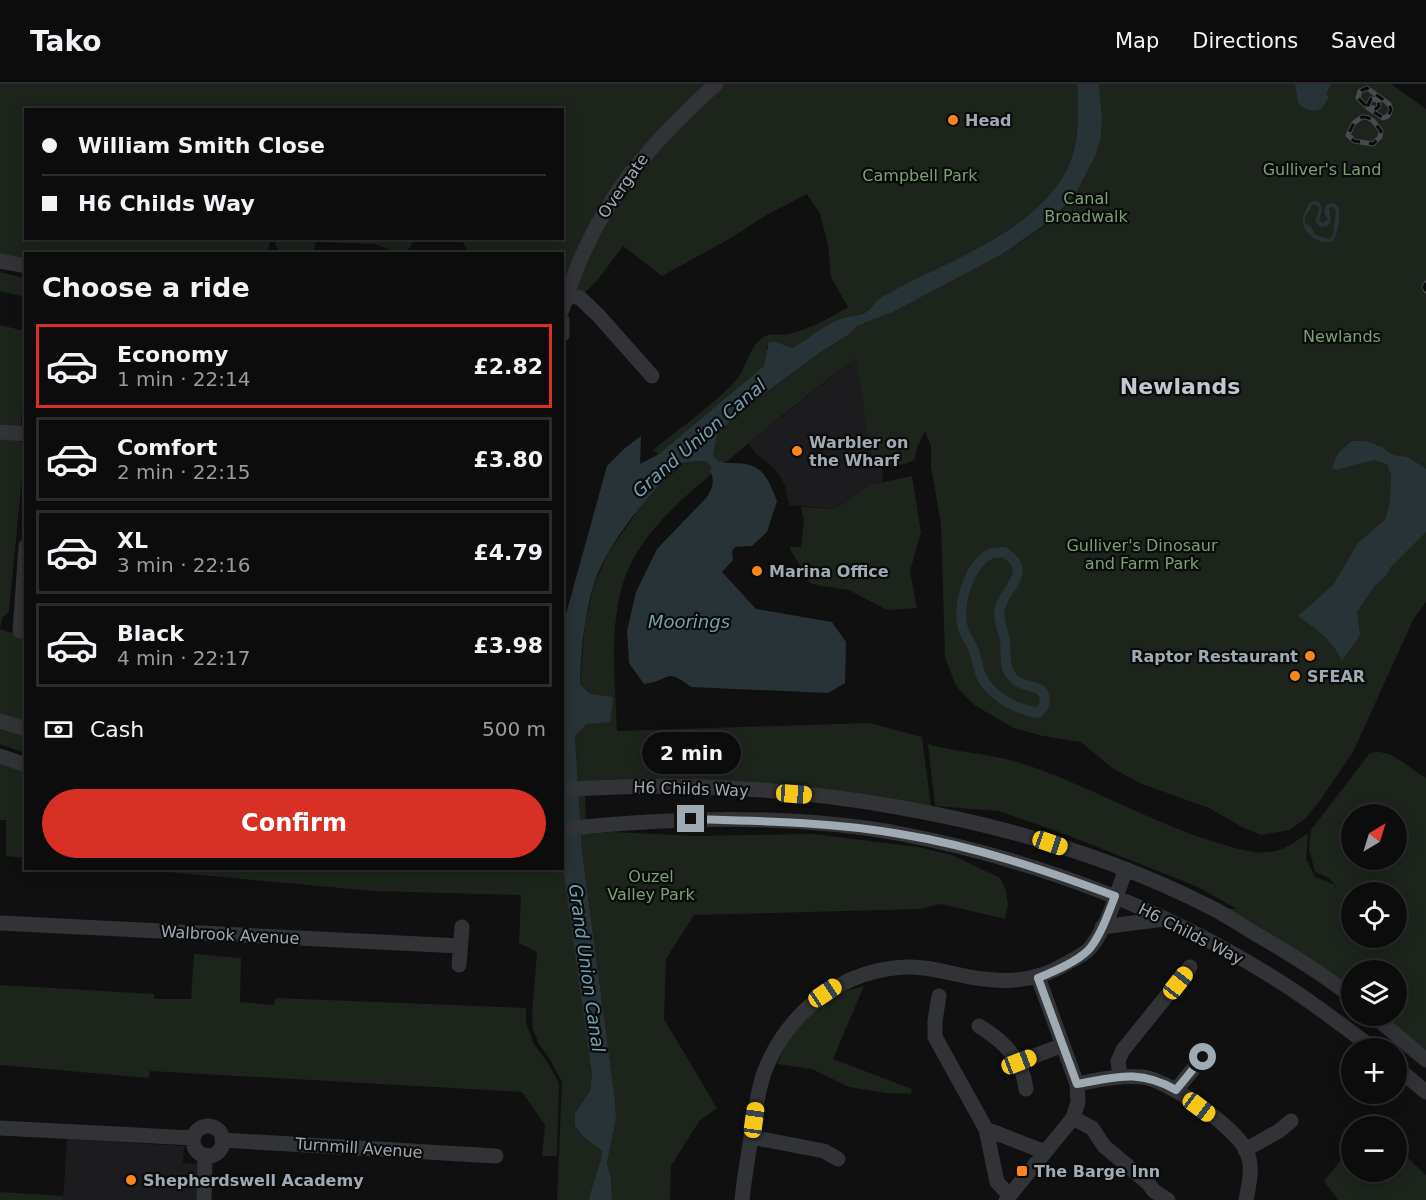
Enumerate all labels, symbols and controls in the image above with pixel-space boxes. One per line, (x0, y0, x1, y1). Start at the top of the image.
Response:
text: Tako (30, 25, 102, 58)
text: Map (1115, 29, 1159, 53)
text: Directions (1192, 29, 1298, 53)
text: Saved (1331, 29, 1396, 53)
place label: Head (965, 111, 1012, 130)
marker: Head (946, 113, 960, 127)
text: William Smith Close (78, 133, 325, 158)
street label: Overgate (594, 150, 652, 222)
park label: Gulliver's Land (1263, 160, 1381, 179)
park label: Campbell Park (862, 166, 978, 185)
park label: Canal Broadwalk (1044, 189, 1129, 226)
text: H6 Childs Way (78, 191, 255, 216)
text: Choose a ride (42, 272, 250, 303)
park label: Newlands (1303, 327, 1381, 346)
icon: car (45, 339, 99, 393)
text: Economy (117, 342, 228, 367)
text: £2.82 (473, 354, 543, 379)
text: 1 min · 22:14 (117, 367, 251, 391)
water label: Grand Union Canal (628, 374, 770, 502)
district label: Newlands (1120, 374, 1240, 399)
icon: car (45, 432, 99, 486)
place label: Warbler on the Wharf (809, 433, 908, 470)
text: Comfort (117, 435, 217, 460)
marker: Warbler on the Wharf (790, 444, 804, 458)
text: £3.80 (473, 447, 543, 472)
text: 2 min · 22:15 (117, 460, 251, 484)
icon: car (45, 525, 99, 579)
text: XL (117, 528, 148, 553)
park label: Gulliver's Dinosaur and Farm Park (1066, 536, 1218, 573)
text: £4.79 (473, 540, 543, 565)
text: 3 min · 22:16 (117, 553, 251, 577)
place label: Marina Office (769, 562, 889, 581)
marker: Marina Office (750, 564, 764, 578)
water label: Moorings (648, 611, 730, 632)
icon: car (45, 618, 99, 672)
text: Black (117, 621, 184, 646)
text: £3.98 (473, 633, 543, 658)
text: 4 min · 22:17 (117, 646, 251, 670)
place label: Raptor Restaurant (1131, 647, 1298, 666)
marker: Raptor Restaurant (1303, 649, 1317, 663)
place label: SFEAR (1307, 667, 1365, 686)
marker: SFEAR (1288, 669, 1302, 683)
icon: cash (42, 713, 75, 746)
text: Cash (90, 717, 144, 742)
text: 500 m (482, 717, 546, 741)
callout: 2 min (642, 732, 740, 774)
text: 2 min (660, 741, 723, 765)
street label: H6 Childs Way (633, 777, 749, 801)
car (775, 784, 813, 804)
button: Confirm (42, 789, 546, 858)
north arrow (1341, 804, 1407, 870)
map controls (1341, 804, 1407, 1182)
route end (677, 805, 704, 832)
car (1030, 829, 1070, 857)
park label: Ouzel Valley Park (607, 867, 695, 904)
button: locate (1341, 882, 1407, 948)
water label: Grand Union Canal (565, 883, 609, 1053)
street label: H6 Childs Way (1135, 899, 1247, 969)
street label: Walbrook Avenue (160, 922, 300, 948)
button: layers (1341, 960, 1407, 1026)
car (1160, 963, 1196, 1003)
car (805, 975, 845, 1011)
button: + (1341, 1038, 1407, 1104)
route start (1189, 1043, 1216, 1070)
car (999, 1047, 1039, 1077)
car (1179, 1089, 1219, 1125)
car (743, 1101, 765, 1139)
button: − (1341, 1116, 1407, 1182)
street label: Turnmill Avenue (294, 1134, 423, 1162)
place label: The Barge Inn (1034, 1162, 1160, 1181)
marker: The Barge Inn (1015, 1164, 1029, 1178)
place label: Shepherdswell Academy (143, 1171, 364, 1190)
marker: Shepherdswell Academy (124, 1173, 138, 1187)

